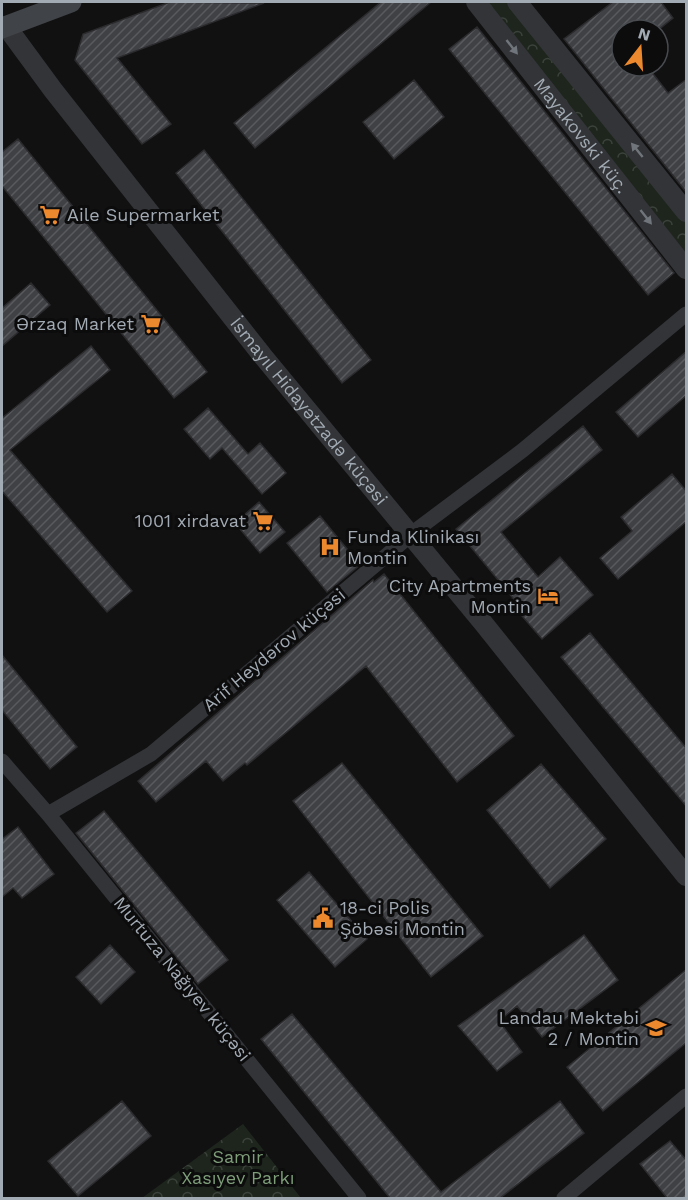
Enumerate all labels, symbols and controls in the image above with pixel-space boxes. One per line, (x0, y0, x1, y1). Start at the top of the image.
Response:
north arrow (610, 18, 670, 78)
text: N (636, 23, 653, 45)
one-way arrow (506, 40, 518, 55)
street label: Mayakovski küç. (530, 73, 633, 197)
one-way arrow (630, 142, 643, 158)
supermarket icon: Aile Supermarket (38, 203, 62, 227)
place label: Aile Supermarket (67, 204, 220, 225)
one-way arrow (639, 210, 651, 225)
supermarket icon: Ərzaq Market (139, 312, 163, 336)
place label: Ərzaq Market (16, 313, 134, 334)
street label: İsmayıl Hidayətzadə küçəsi (226, 313, 392, 509)
supermarket icon: 1001 xirdavat (251, 509, 275, 533)
place label: 1001 xirdavat (135, 510, 246, 531)
place label: Funda Klinikası Montin (347, 526, 479, 568)
hospital icon: Funda Klinikası Montin (318, 535, 342, 559)
place label: City Apartments Montin (389, 575, 531, 617)
street label: Arif Heydərov küçəsi (198, 584, 349, 715)
hotel icon: City Apartments Montin (536, 584, 560, 608)
street label: Murtuza Nağıyev küçəsi (110, 892, 255, 1065)
place label: 18-ci Polis Şöbəsi Montin (340, 897, 465, 939)
public building icon: 18-ci Polis Şöbəsi Montin (311, 906, 335, 930)
place label: Landau Məktəbi 2 / Montin (498, 1007, 639, 1049)
school or university icon: Landau Məktəbi 2 / Montin (644, 1016, 668, 1040)
park label: Samir Xasıyev Parkı (181, 1146, 295, 1188)

